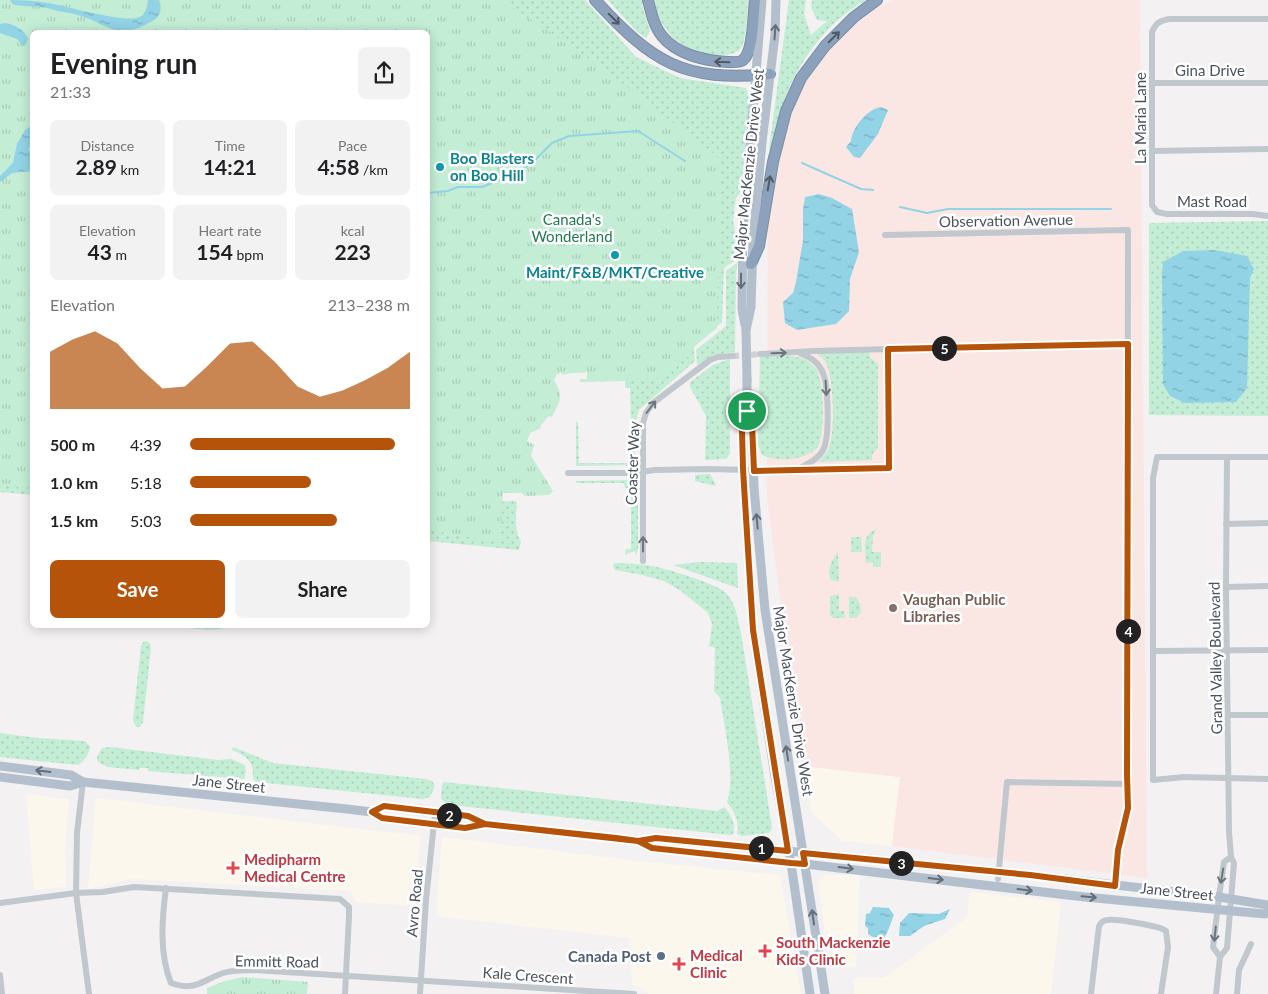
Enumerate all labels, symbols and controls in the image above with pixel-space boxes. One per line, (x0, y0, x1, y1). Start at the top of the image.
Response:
one-way arrow (607, 13, 620, 25)
one-way arrow (770, 24, 779, 40)
one-way arrow (828, 31, 840, 43)
text: Evening run (50, 46, 197, 80)
button: share (358, 47, 410, 99)
one-way arrow (714, 57, 730, 66)
street label: Gina Drive (1175, 61, 1245, 79)
street label: Major MacKenzie Drive West (729, 67, 767, 260)
street label: La Maria Lane (1131, 72, 1149, 164)
text: 21:33 (50, 82, 91, 101)
text: Distance (80, 137, 134, 154)
text: Time (215, 137, 245, 154)
text: Pace (338, 137, 367, 154)
place label: Boo Blasters on Boo Hill (450, 149, 534, 184)
text: 2.89 (75, 154, 117, 179)
text: 14:21 (203, 154, 257, 179)
text: 4:58 (317, 154, 359, 179)
text: km (117, 161, 139, 178)
text: /km (359, 161, 388, 178)
marker: Boo Blasters on Boo Hill (434, 161, 446, 173)
one-way arrow (765, 175, 774, 191)
street label: Mast Road (1177, 192, 1247, 210)
park label: Canada's Wonderland (531, 210, 613, 245)
street label: Observation Avenue (939, 210, 1073, 230)
text: Elevation (79, 222, 136, 239)
text: Heart rate (199, 222, 261, 239)
text: kcal (341, 222, 364, 239)
text: 43 (88, 239, 112, 264)
text: 154 (196, 239, 233, 264)
text: 223 (334, 239, 371, 264)
text: m (112, 246, 127, 263)
text: bpm (233, 246, 264, 263)
marker: Maint/F&B/MKT/Creative (609, 249, 621, 261)
place label: Maint/F&B/MKT/Creative (526, 263, 704, 281)
one-way arrow (736, 272, 746, 289)
text: Elevation (50, 295, 115, 314)
text: 213–238 m (328, 295, 410, 314)
pin: 5 (932, 336, 956, 360)
text: 5 (940, 340, 949, 357)
one-way arrow (771, 349, 787, 358)
one-way arrow (821, 380, 830, 396)
pin (726, 390, 768, 432)
icon: arrive (733, 397, 761, 425)
one-way arrow (646, 400, 656, 414)
street label: Coaster Way (622, 420, 642, 505)
text: 500 m (50, 435, 95, 454)
text: 4:39 (130, 435, 162, 454)
text: 1.0 km (50, 473, 98, 492)
text: 5:18 (130, 473, 162, 492)
text: 1.5 km (50, 511, 98, 530)
text: 5:03 (130, 511, 162, 530)
one-way arrow (752, 513, 762, 529)
one-way arrow (638, 536, 648, 552)
button: Save (50, 560, 225, 618)
button: Share (235, 560, 410, 618)
street label: Grand Valley Boulevard (1205, 582, 1225, 734)
place label: Vaughan Public Libraries (902, 590, 1005, 625)
marker: Vaughan Public Libraries (887, 602, 899, 614)
street label: Major MacKenzie Drive West (770, 605, 818, 798)
pin: 4 (1116, 618, 1140, 644)
text: 4 (1124, 623, 1133, 640)
one-way arrow (782, 746, 792, 762)
one-way arrow (35, 766, 51, 776)
street label: Jane Street (192, 770, 267, 796)
pin: 2 (436, 802, 462, 828)
text: 2 (445, 807, 454, 824)
pin: 1 (748, 836, 774, 860)
text: 1 (757, 840, 766, 857)
place label: Medipharm Medical Centre (244, 850, 346, 885)
pin: 3 (888, 850, 914, 876)
text: 3 (897, 855, 906, 872)
marker: Medipharm Medical Centre (226, 861, 240, 875)
one-way arrow (838, 863, 854, 873)
one-way arrow (1217, 867, 1227, 883)
street label: Avro Road (402, 868, 426, 938)
one-way arrow (927, 874, 943, 884)
street label: Jane Street (1140, 878, 1215, 904)
one-way arrow (1017, 885, 1033, 895)
one-way arrow (1081, 892, 1097, 901)
one-way arrow (808, 909, 818, 925)
one-way arrow (1210, 925, 1220, 941)
place label: South Mackenzie Kids Clinic (776, 933, 891, 968)
marker: South Mackenzie Kids Clinic (758, 944, 772, 958)
place label: Medical Clinic (690, 946, 743, 981)
place label: Canada Post (568, 947, 651, 965)
marker: Canada Post (655, 950, 667, 962)
street label: Emmitt Road (235, 951, 319, 971)
marker: Medical Clinic (672, 957, 686, 971)
street label: Kale Crescent (482, 963, 575, 987)

